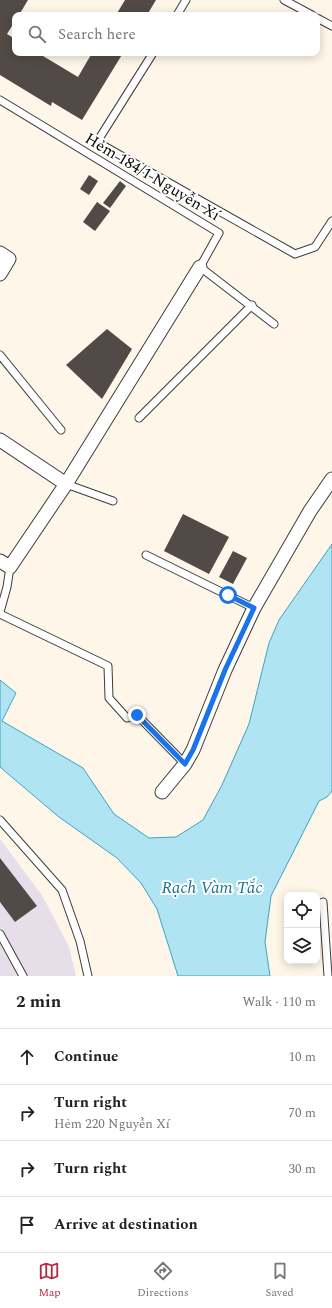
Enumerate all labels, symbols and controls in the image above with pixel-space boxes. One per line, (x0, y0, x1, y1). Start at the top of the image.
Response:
search box (12, 12, 320, 56)
icon: search (26, 23, 48, 45)
text: Search here (58, 23, 136, 46)
street label: Hẻm 184/1 Nguyễn Xí (80, 127, 226, 227)
route start (219, 586, 237, 604)
route end (128, 706, 146, 724)
water label: Rạch Vàm Tắc (162, 875, 262, 901)
map controls (284, 892, 320, 964)
button: locate (284, 892, 320, 928)
button: layers (284, 928, 320, 964)
text: 2 min (16, 989, 61, 1015)
text: Walk · 110 m (242, 992, 316, 1012)
text: Continue (54, 1045, 119, 1068)
icon: ahead (16, 1046, 38, 1068)
text: 10 m (289, 1047, 316, 1067)
text: Turn right (54, 1091, 127, 1114)
icon: right (16, 1102, 38, 1124)
text: 70 m (289, 1103, 316, 1123)
text: Hẻm 220 Nguyễn Xí (54, 1114, 170, 1134)
text: Turn right (54, 1157, 127, 1180)
icon: right (16, 1158, 38, 1180)
text: 30 m (289, 1159, 316, 1179)
text: Arrive at destination (54, 1213, 198, 1236)
icon: arrive (16, 1214, 38, 1236)
tab: Map (38, 1260, 61, 1301)
tab: Directions (137, 1260, 189, 1301)
tab: Saved (265, 1260, 294, 1301)

